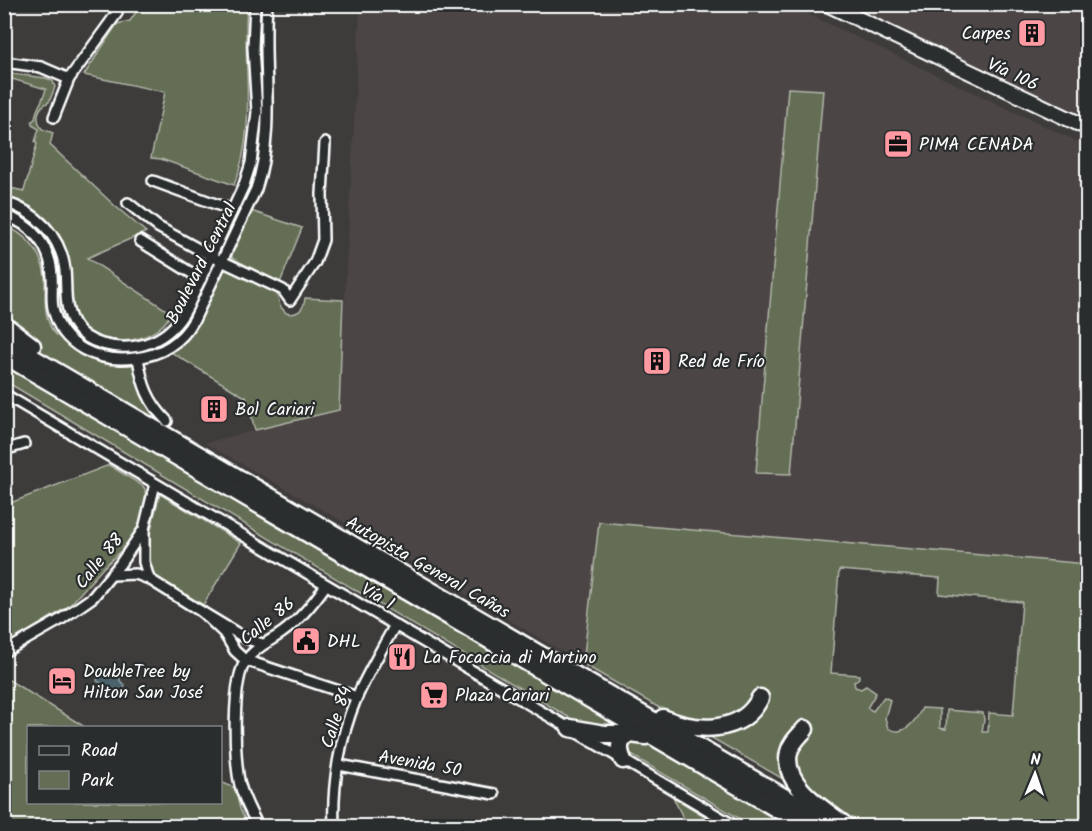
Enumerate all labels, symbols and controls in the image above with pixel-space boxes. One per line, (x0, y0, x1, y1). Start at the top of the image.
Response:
building icon: Carpes (1016, 17, 1048, 49)
place label: Carpes (961, 20, 1011, 49)
street label: Vía 106 (982, 51, 1043, 100)
office icon: PIMA CENADA (882, 128, 914, 160)
place label: PIMA CENADA (919, 131, 1034, 160)
street label: Boulevard Central (159, 197, 246, 330)
building icon: Red de Frío (641, 345, 673, 377)
place label: Red de Frío (678, 348, 765, 377)
building icon: Bol Cariari (198, 393, 230, 425)
place label: Bol Cariari (235, 396, 315, 425)
street label: Autopista General Cañas (340, 509, 515, 627)
street label: Calle 88 (68, 527, 132, 596)
street label: Vía 1 (355, 576, 400, 619)
street label: Calle 86 (234, 591, 302, 654)
public building icon: DHL (290, 625, 322, 657)
place label: DHL (327, 628, 361, 657)
restaurant icon: La Focaccia di Martino (386, 641, 418, 673)
place label: La Focaccia di Martino (423, 644, 597, 673)
place label: DoubleTree by Hilton San José (83, 658, 204, 708)
hotel icon: DoubleTree by Hilton San José (46, 665, 78, 697)
supermarket icon: Plaza Cariari (418, 679, 450, 711)
street label: Calle 84 (314, 682, 361, 752)
place label: Plaza Cariari (455, 682, 550, 711)
legend (27, 726, 222, 804)
text: Road (81, 737, 118, 766)
street label: Avenida 50 (376, 743, 464, 786)
north arrow (1005, 744, 1065, 804)
text: N (1030, 748, 1041, 773)
text: Park (81, 767, 114, 796)

